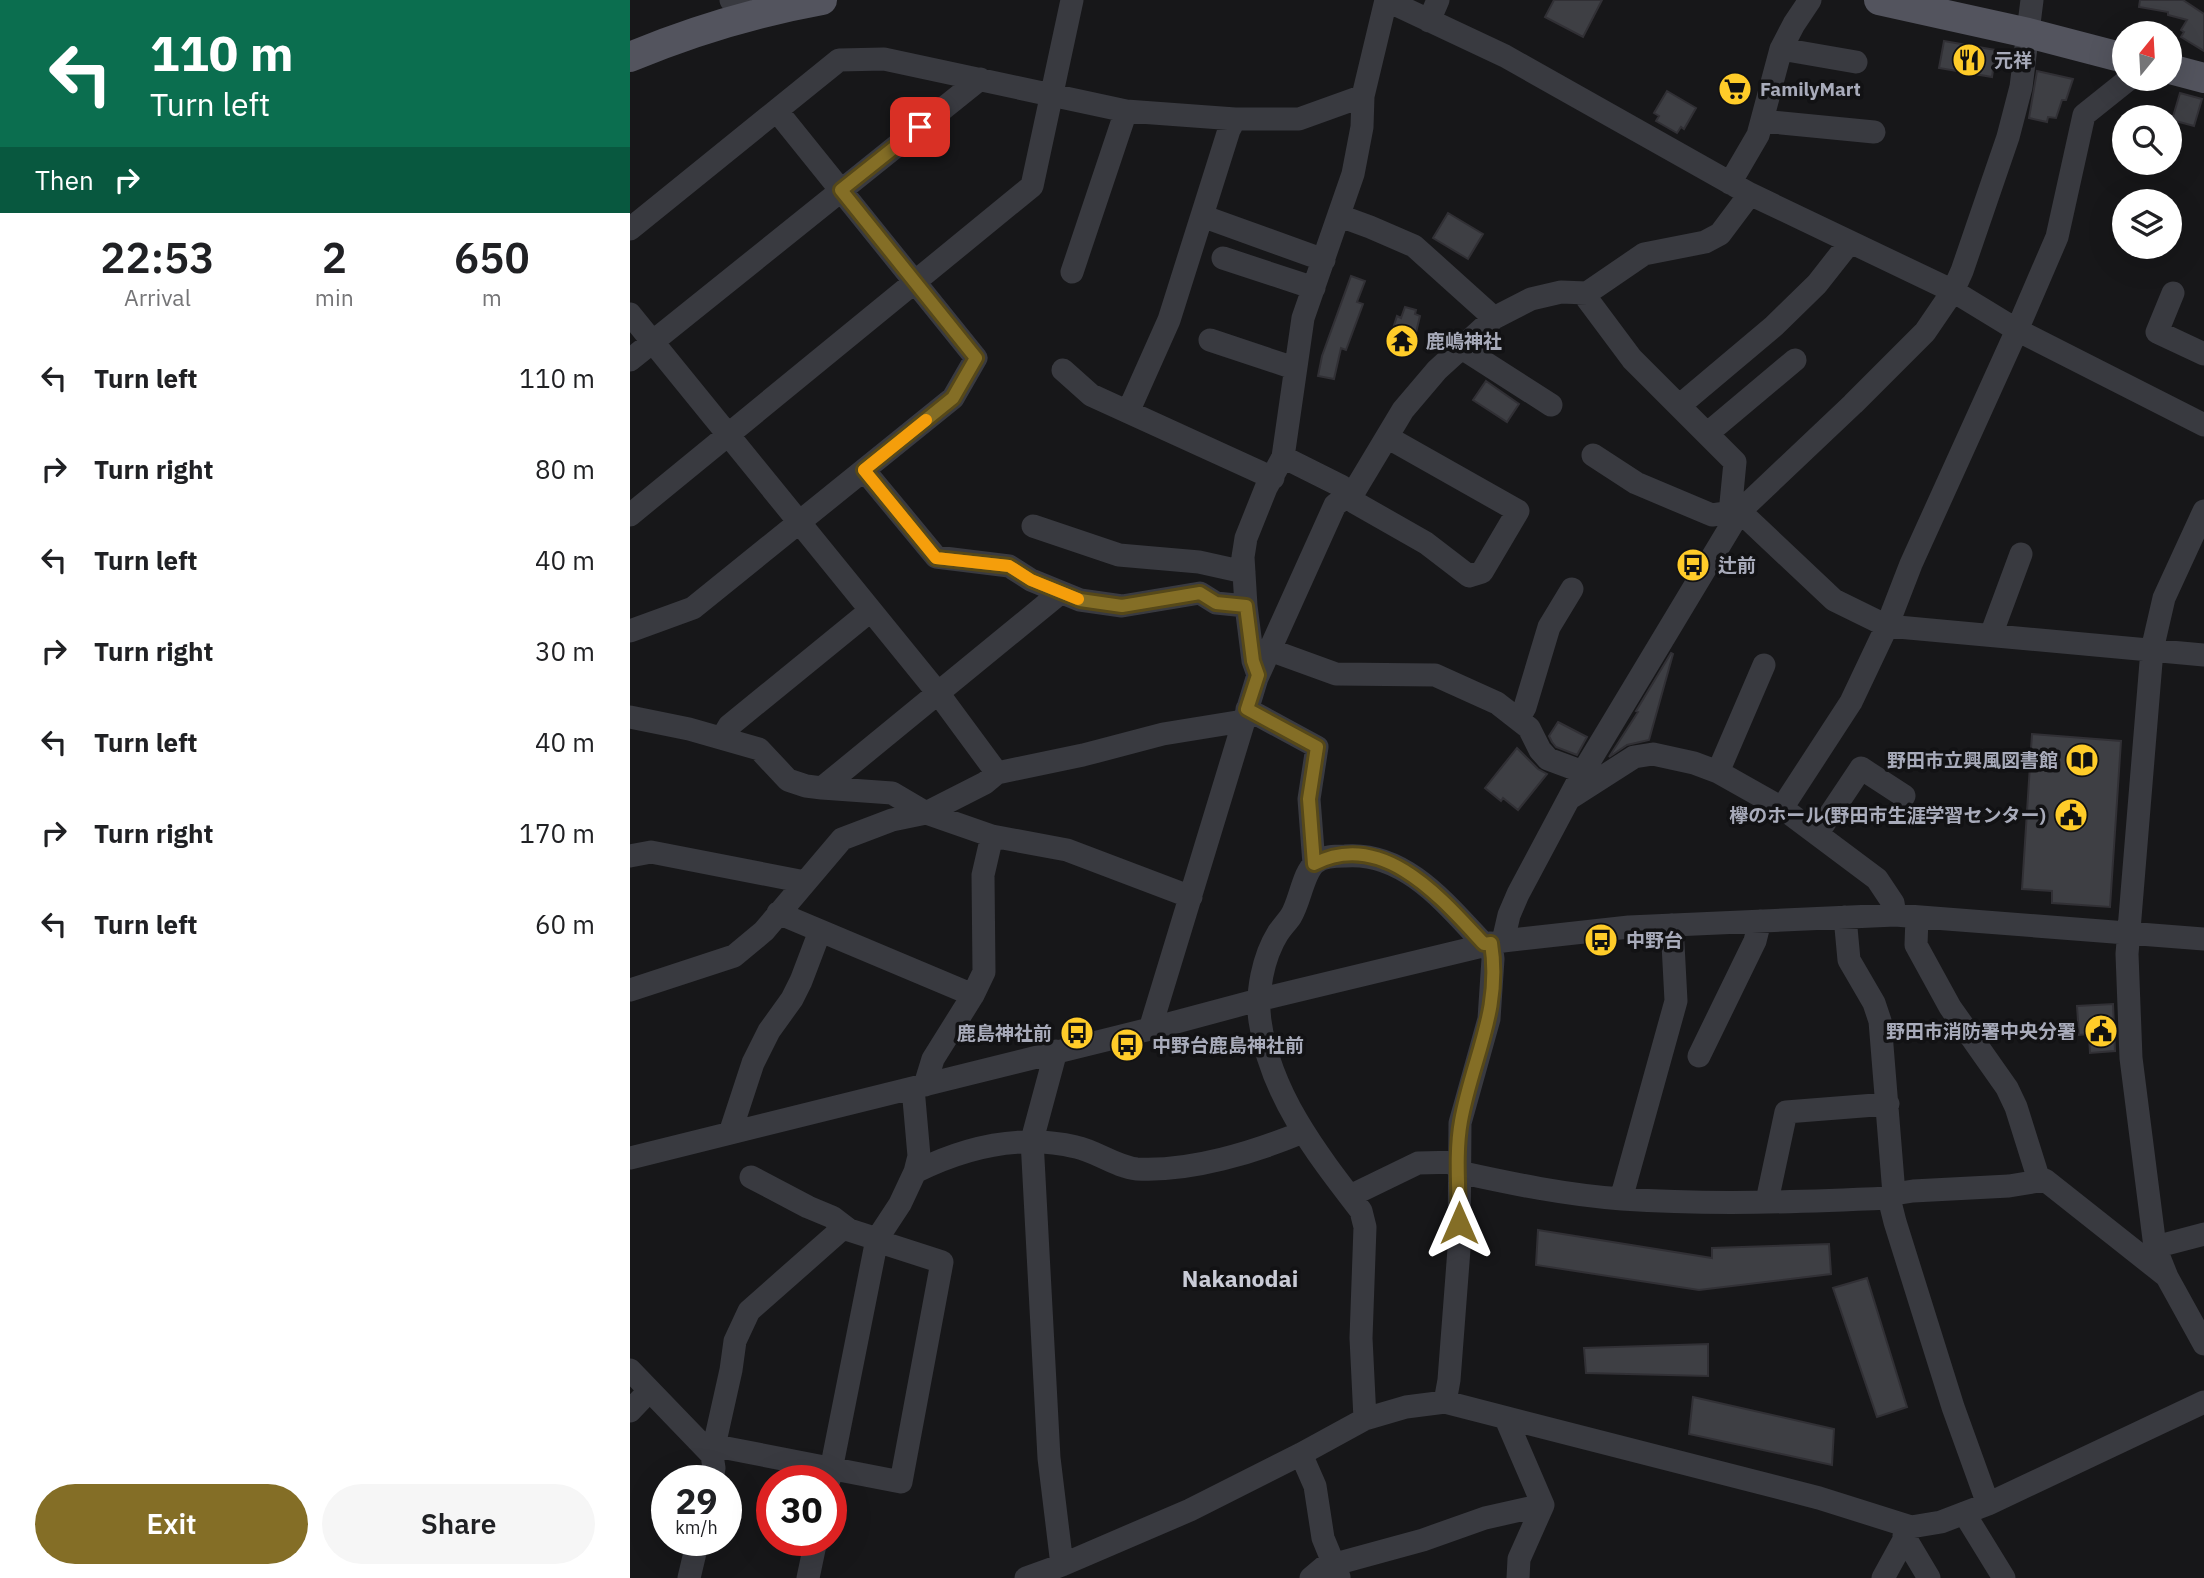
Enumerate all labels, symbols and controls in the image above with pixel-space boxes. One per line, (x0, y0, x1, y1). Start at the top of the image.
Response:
text: 110 m (150, 21, 294, 84)
north arrow (2112, 21, 2182, 91)
map controls (2112, 21, 2182, 259)
icon: left (35, 28, 126, 119)
restaurant icon: 元祥 (1950, 41, 1988, 79)
place label: 元祥 (1994, 48, 2032, 72)
supermarket icon: FamilyMart (1716, 70, 1754, 108)
place label: FamilyMart (1760, 77, 1861, 101)
text: Turn left (150, 83, 270, 125)
pin (890, 97, 950, 157)
button: search (2112, 105, 2182, 175)
icon: arrive (901, 108, 939, 146)
icon: right (108, 161, 146, 199)
text: Then (35, 163, 94, 197)
button: layers (2112, 189, 2182, 259)
text: 22:53 (100, 230, 215, 285)
text: 2 (322, 230, 347, 285)
text: 650 (454, 230, 530, 285)
text: Arrival (124, 282, 191, 312)
text: min (315, 282, 354, 312)
text: m (482, 282, 502, 312)
temple icon: 鹿嶋神社 (1383, 322, 1421, 360)
place label: 鹿嶋神社 (1426, 329, 1502, 353)
icon: left (35, 359, 73, 397)
text: Turn left (94, 361, 197, 395)
text: 110 m (519, 361, 595, 395)
icon: right (35, 450, 73, 488)
text: Turn right (94, 452, 213, 486)
text: 80 m (535, 452, 595, 486)
icon: left (35, 541, 73, 579)
text: Turn left (94, 543, 197, 577)
text: 40 m (535, 543, 595, 577)
bus stop icon: 辻前 (1674, 546, 1712, 584)
place label: 辻前 (1718, 553, 1756, 577)
icon: right (35, 632, 73, 670)
text: Turn right (94, 634, 213, 668)
text: 30 m (535, 634, 595, 668)
icon: left (35, 723, 73, 761)
text: Turn left (94, 725, 197, 759)
text: 40 m (535, 725, 595, 759)
library icon: 野田市立興風図書館 (2063, 741, 2101, 779)
place label: 野田市立興風図書館 (1887, 748, 2058, 772)
public building icon: 欅のホール(野田市生涯学習センター) (2052, 796, 2090, 834)
place label: 欅のホール(野田市生涯学習センター) (1729, 803, 2046, 827)
icon: right (35, 814, 73, 852)
text: Turn right (94, 816, 213, 850)
text: 170 m (519, 816, 595, 850)
icon: left (35, 905, 73, 943)
text: Turn left (94, 907, 197, 941)
text: 60 m (535, 907, 595, 941)
bus stop icon: 中野台 (1582, 921, 1620, 959)
place label: 中野台 (1626, 928, 1683, 952)
public building icon: 野田市消防署中央分署 (2082, 1012, 2120, 1050)
bus stop icon: 鹿島神社前 (1058, 1014, 1096, 1052)
place label: 野田市消防署中央分署 (1886, 1019, 2076, 1043)
place label: 鹿島神社前 (957, 1021, 1052, 1045)
bus stop icon: 中野台鹿島神社前 (1108, 1026, 1146, 1064)
place label: 中野台鹿島神社前 (1152, 1033, 1304, 1057)
position arrow (1422, 1186, 1496, 1260)
district label: Nakanodai (1182, 1263, 1298, 1293)
speed limit sign: 30 (756, 1465, 847, 1556)
text: 29 (675, 1478, 718, 1524)
button: Exit (35, 1484, 308, 1564)
button: Share (322, 1484, 595, 1564)
text: km/h (675, 1516, 718, 1539)

